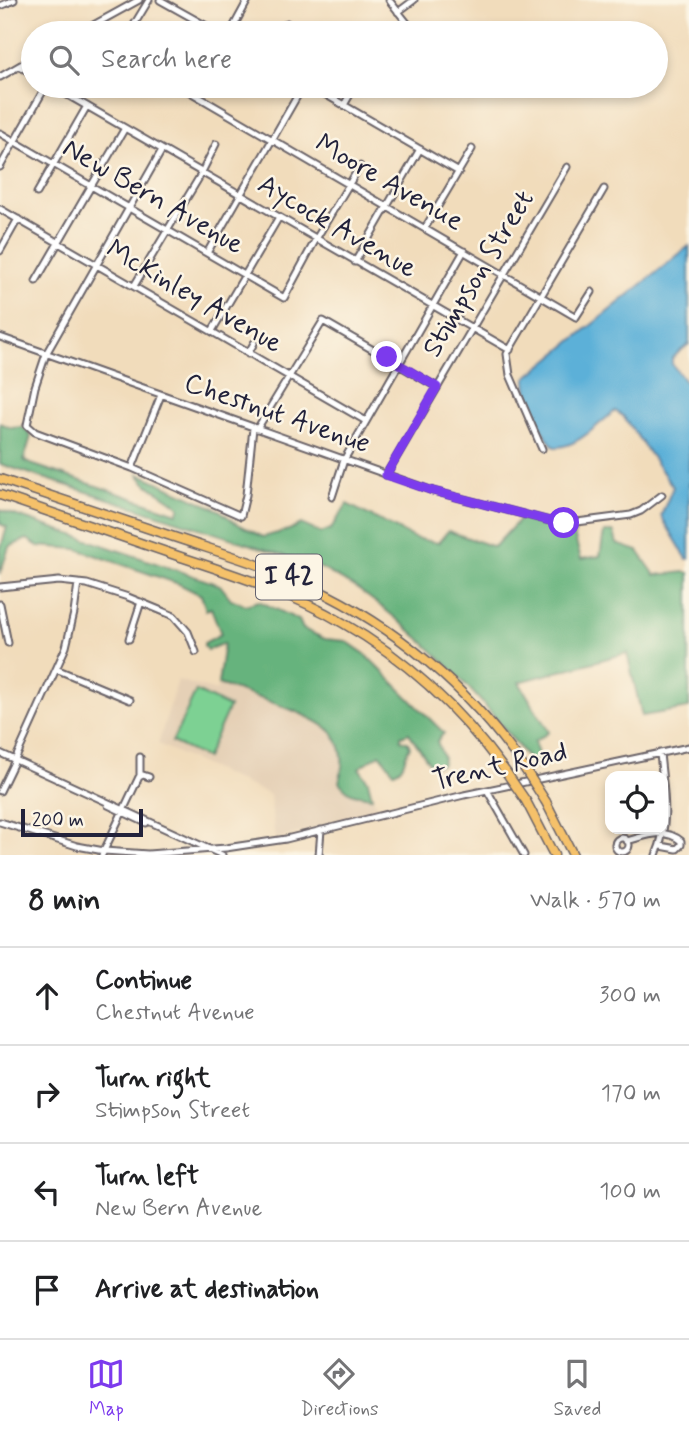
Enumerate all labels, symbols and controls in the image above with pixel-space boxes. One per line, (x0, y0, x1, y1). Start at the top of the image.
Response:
search box (21, 21, 668, 98)
icon: search (45, 41, 83, 79)
text: Search here (101, 43, 232, 77)
street label: Moore Avenue (308, 126, 470, 240)
street label: New Bern Avenue (56, 130, 250, 264)
street label: Aycock Avenue (251, 166, 423, 288)
street label: Stimpson Street (415, 184, 543, 364)
street label: McKinley Avenue (99, 231, 289, 363)
route end (371, 341, 402, 372)
street label: Chestnut Avenue (179, 365, 375, 463)
route start (548, 507, 579, 538)
road number: I 42 (256, 554, 322, 600)
street label: Trent Road (429, 734, 571, 800)
map controls (605, 771, 668, 834)
button: locate (605, 771, 668, 834)
scale bar (21, 806, 144, 838)
text: 200 m (32, 808, 84, 833)
text: 8 min (28, 881, 101, 920)
text: Walk · 570 m (530, 886, 661, 916)
text: Continue (95, 964, 192, 998)
icon: ahead (28, 977, 66, 1015)
text: 300 m (599, 981, 661, 1011)
text: Chestnut Avenue (95, 998, 255, 1028)
text: Turn right (95, 1062, 211, 1096)
icon: right (28, 1075, 66, 1113)
text: 170 m (601, 1079, 661, 1109)
text: Stimpson Street (95, 1096, 250, 1126)
text: Turn left (95, 1160, 199, 1194)
icon: left (28, 1173, 66, 1211)
text: 100 m (599, 1177, 661, 1207)
text: New Bern Avenue (95, 1194, 262, 1224)
icon: arrive (28, 1271, 66, 1309)
text: Arrive at destination (95, 1273, 319, 1307)
tab: Map (87, 1355, 125, 1422)
tab: Directions (300, 1355, 379, 1422)
tab: Saved (553, 1355, 601, 1422)

